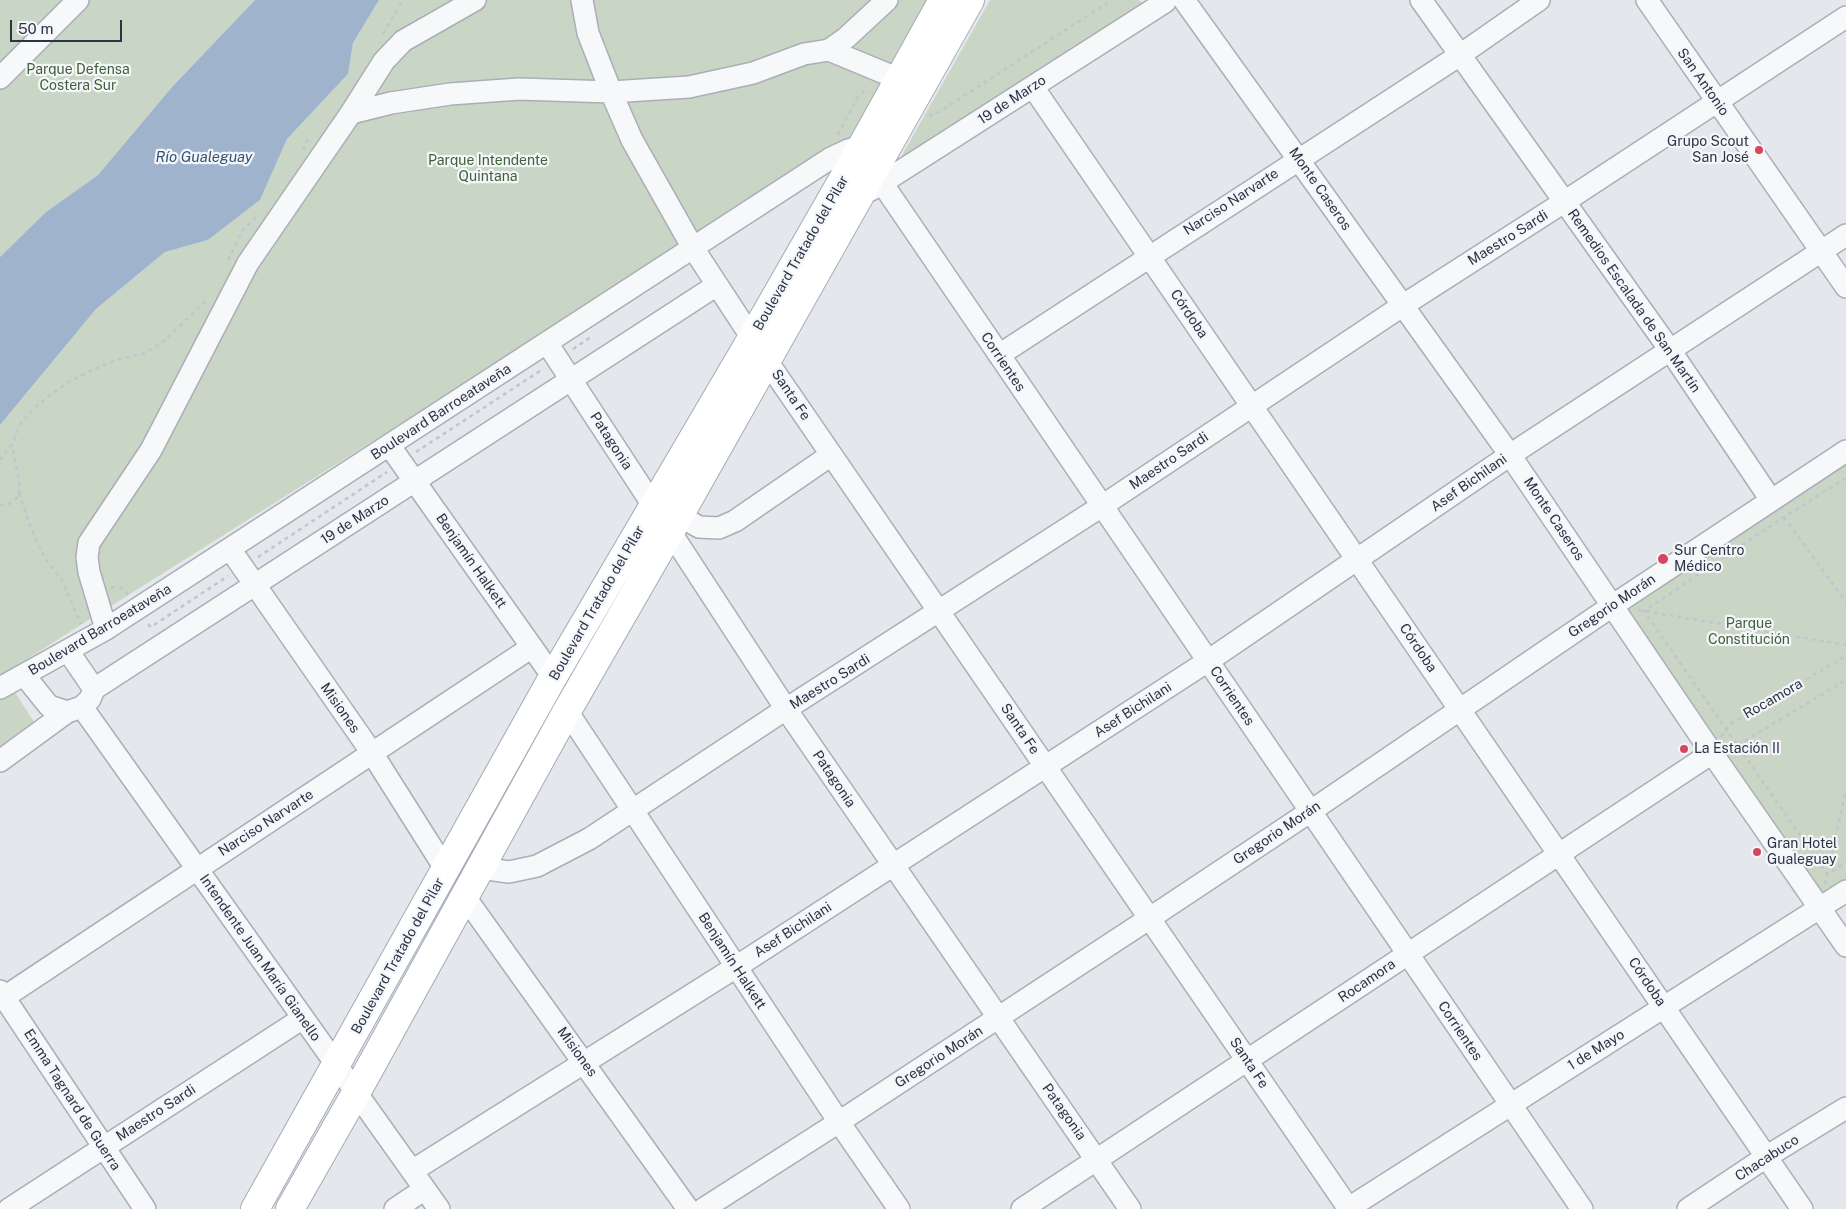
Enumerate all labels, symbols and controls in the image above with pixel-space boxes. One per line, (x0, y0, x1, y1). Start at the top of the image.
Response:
scale bar (12, 10, 125, 42)
text: 50 m (18, 20, 53, 37)
street label: San Antonio (1673, 45, 1733, 119)
park label: Parque Defensa Costera Sur (26, 62, 130, 94)
street label: 19 de Marzo (975, 72, 1049, 128)
place label: Grupo Scout San José (1667, 134, 1749, 166)
street label: Monte Caseros (1285, 144, 1355, 234)
marker: Grupo Scout San José (1753, 144, 1765, 156)
water label: Río Gualeguay (156, 148, 252, 166)
park label: Parque Intendente Quintana (428, 153, 548, 186)
street label: Narciso Narvarte (1180, 165, 1282, 239)
street label: Boulevard Tratado del Pilar (750, 173, 852, 333)
street label: Remedios Escalada de San Martín (1564, 206, 1704, 396)
street label: Maestro Sardi (1465, 207, 1551, 269)
street label: Córdoba (1167, 286, 1211, 342)
street label: Corrientes (977, 329, 1029, 395)
street label: Boulevard Barroeataveña (368, 360, 514, 464)
street label: Santa Fe (768, 366, 814, 424)
street label: Patagonia (586, 409, 636, 473)
street label: Maestro Sardi (1126, 428, 1212, 494)
street label: Asef Bichilani (1428, 451, 1510, 515)
street label: Monte Caseros (1520, 474, 1588, 564)
street label: 19 de Marzo (318, 492, 392, 548)
street label: Benjamín Halkett (432, 510, 510, 612)
street label: Boulevard Tratado del Pilar (546, 523, 648, 683)
place label: Sur Centro Médico (1674, 543, 1745, 576)
marker: Sur Centro Médico (1656, 552, 1670, 566)
street label: Gregorio Morán (1565, 571, 1659, 641)
street label: Boulevard Barroeataveña (26, 581, 174, 679)
park label: Parque Constitución (1708, 616, 1790, 648)
street label: Córdoba (1396, 620, 1440, 676)
street label: Maestro Sardi (787, 651, 873, 713)
street label: Corrientes (1206, 663, 1258, 729)
street label: Rocamora (1740, 675, 1806, 723)
street label: Asef Bichilani (1091, 679, 1175, 741)
street label: Misiones (317, 680, 363, 736)
street label: Santa Fe (997, 700, 1043, 758)
place label: La Estación II (1694, 741, 1780, 757)
marker: La Estación II (1678, 743, 1690, 755)
street label: Patagonia (809, 747, 859, 811)
street label: Narciso Narvarte (215, 786, 317, 860)
street label: Gregorio Morán (1230, 798, 1324, 868)
place label: Gran Hotel Gualeguay (1767, 836, 1837, 869)
marker: Gran Hotel Gualeguay (1751, 846, 1763, 858)
street label: Intendente Juan María Gianello (196, 871, 324, 1045)
street label: Boulevard Tratado del Pilar (348, 875, 448, 1037)
street label: Asef Bichilani (751, 899, 835, 961)
street label: Benjamín Halkett (694, 910, 770, 1012)
street label: Córdoba (1625, 954, 1669, 1010)
street label: Rocamora (1335, 956, 1399, 1006)
street label: Corrientes (1434, 998, 1486, 1064)
street label: Gregorio Morán (892, 1022, 986, 1092)
street label: Misiones (553, 1024, 601, 1080)
street label: Emma Tagnard de Guerra (20, 1026, 124, 1174)
street label: 1 de Mayo (1564, 1026, 1628, 1074)
street label: Santa Fe (1226, 1034, 1272, 1092)
street label: Maestro Sardi (113, 1081, 199, 1145)
street label: Patagonia (1038, 1081, 1090, 1143)
street label: Chacabuco (1732, 1131, 1802, 1185)

